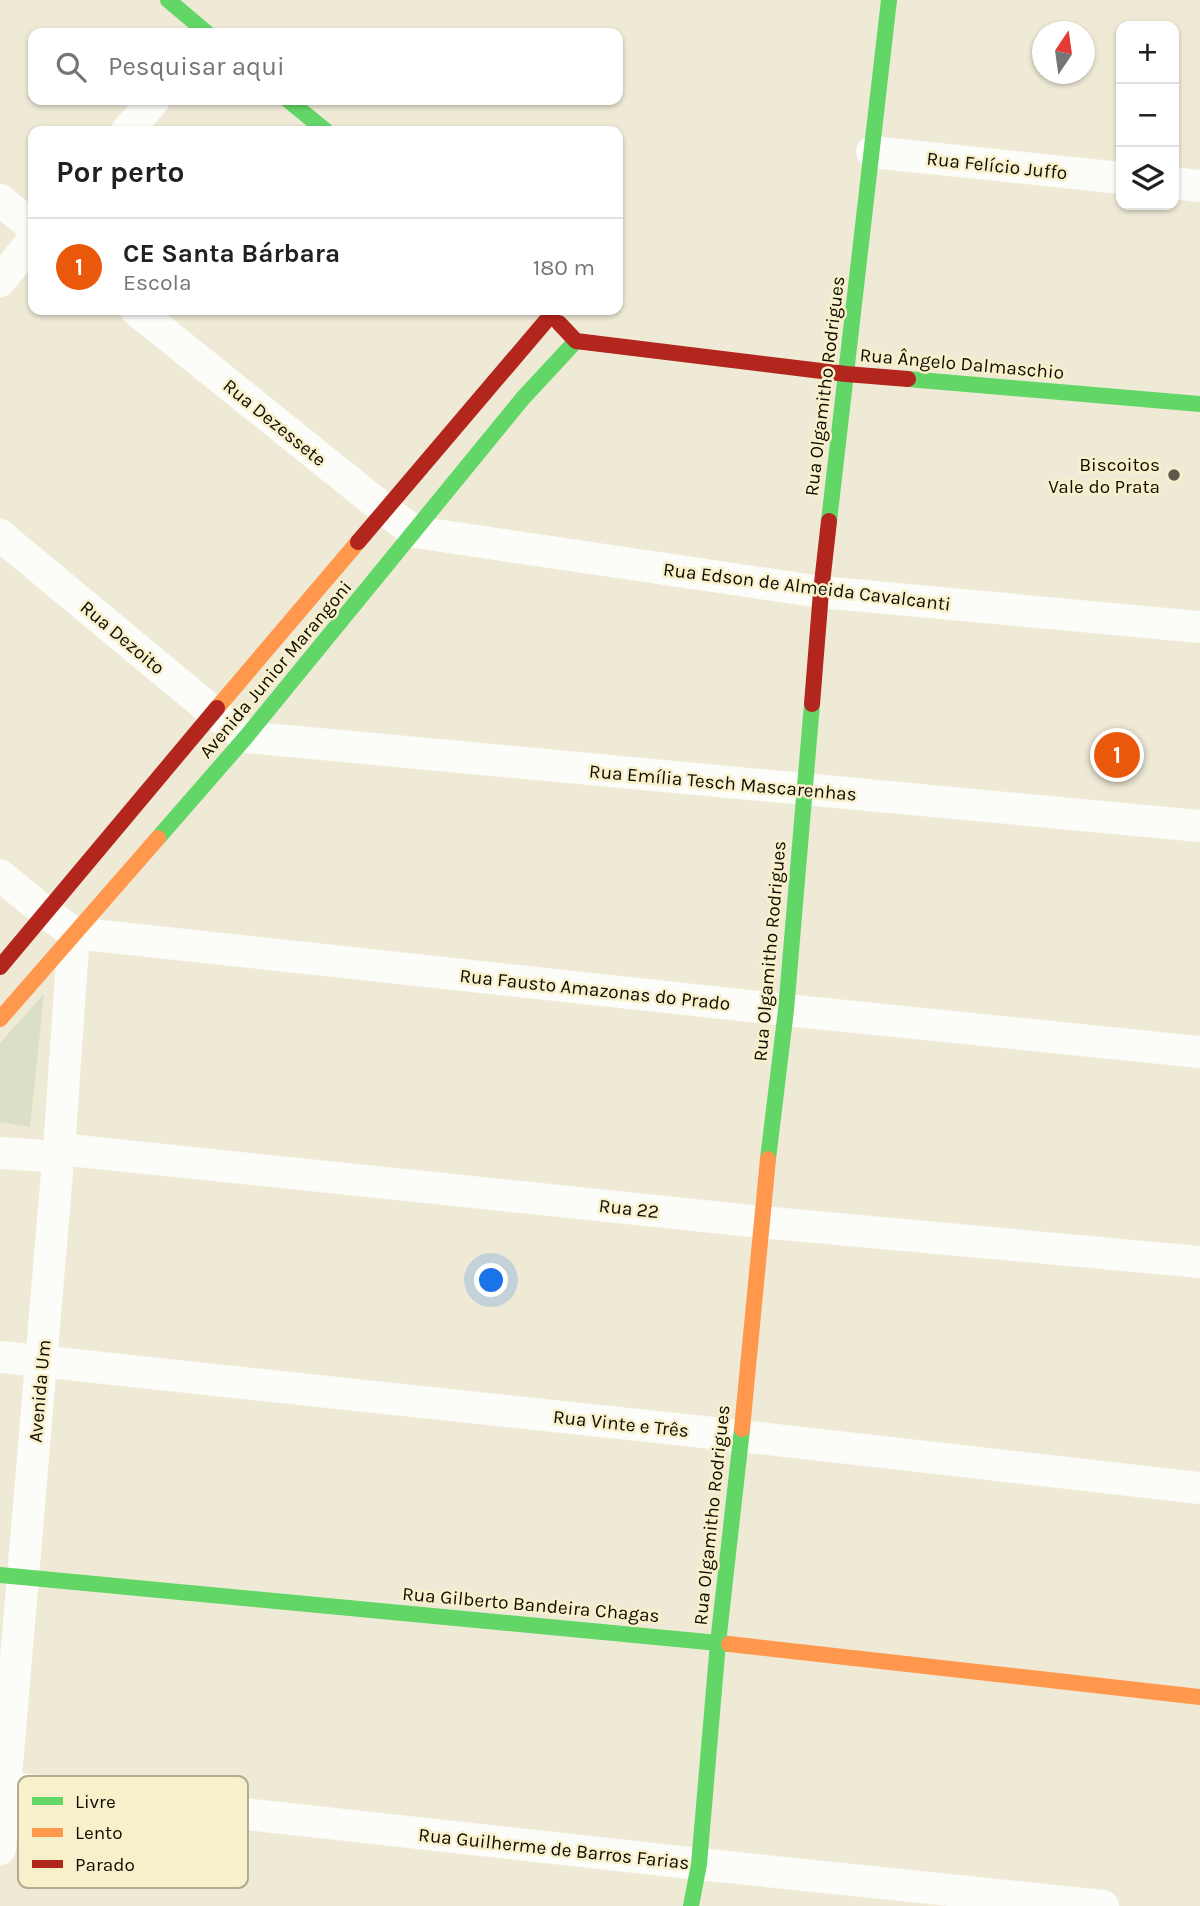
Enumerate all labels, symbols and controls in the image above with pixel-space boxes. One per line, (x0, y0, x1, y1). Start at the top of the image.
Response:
north arrow (1032, 21, 1095, 84)
map controls (1116, 21, 1179, 210)
button: + (1116, 21, 1179, 84)
search box (28, 28, 623, 105)
icon: search (52, 48, 90, 86)
text: Pesquisar aqui (108, 51, 285, 82)
button: − (1116, 84, 1179, 147)
button: layers (1116, 147, 1179, 210)
street label: Rua Felício Juffo (926, 148, 1068, 184)
text: Por perto (56, 154, 185, 190)
text: CE Santa Bárbara (123, 238, 340, 269)
text: 1 (75, 254, 83, 281)
text: 180 m (533, 254, 595, 281)
text: Escola (123, 269, 192, 296)
street label: Rua Olgamitho Rodrigues (801, 275, 849, 497)
street label: Rua Ângelo Dalmaschio (859, 344, 1065, 384)
street label: Rua Dezessete (219, 375, 330, 471)
place label: Biscoitos Vale do Prata (1048, 454, 1160, 498)
marker: Biscoitos Vale do Prata (1166, 467, 1182, 483)
street label: Rua Edson de Almeida Cavalcanti (662, 558, 952, 616)
street label: Avenida Junior Marangoni (195, 576, 356, 763)
street label: Rua Dezoito (76, 596, 169, 679)
pin: 1 (1094, 729, 1140, 781)
street label: Rua Emília Tesch Mascarenhas (588, 760, 858, 806)
street label: Rua Olgamitho Rodrigues (749, 840, 791, 1062)
street label: Rua Fausto Amazonas do Prado (458, 965, 731, 1015)
street label: Rua 22 (598, 1195, 660, 1223)
your location (474, 1263, 508, 1297)
street label: Avenida Um (25, 1339, 55, 1444)
street label: Rua Olgamitho Rodrigues (689, 1404, 735, 1626)
street label: Rua Vinte e Três (552, 1406, 690, 1442)
street label: Rua Gilberto Bandeira Chagas (401, 1583, 661, 1627)
legend (18, 1776, 248, 1888)
text: Livre (75, 1791, 116, 1813)
text: Lento (75, 1822, 123, 1844)
street label: Rua Guilherme de Barros Farias (417, 1824, 690, 1874)
text: Parado (75, 1854, 135, 1876)

